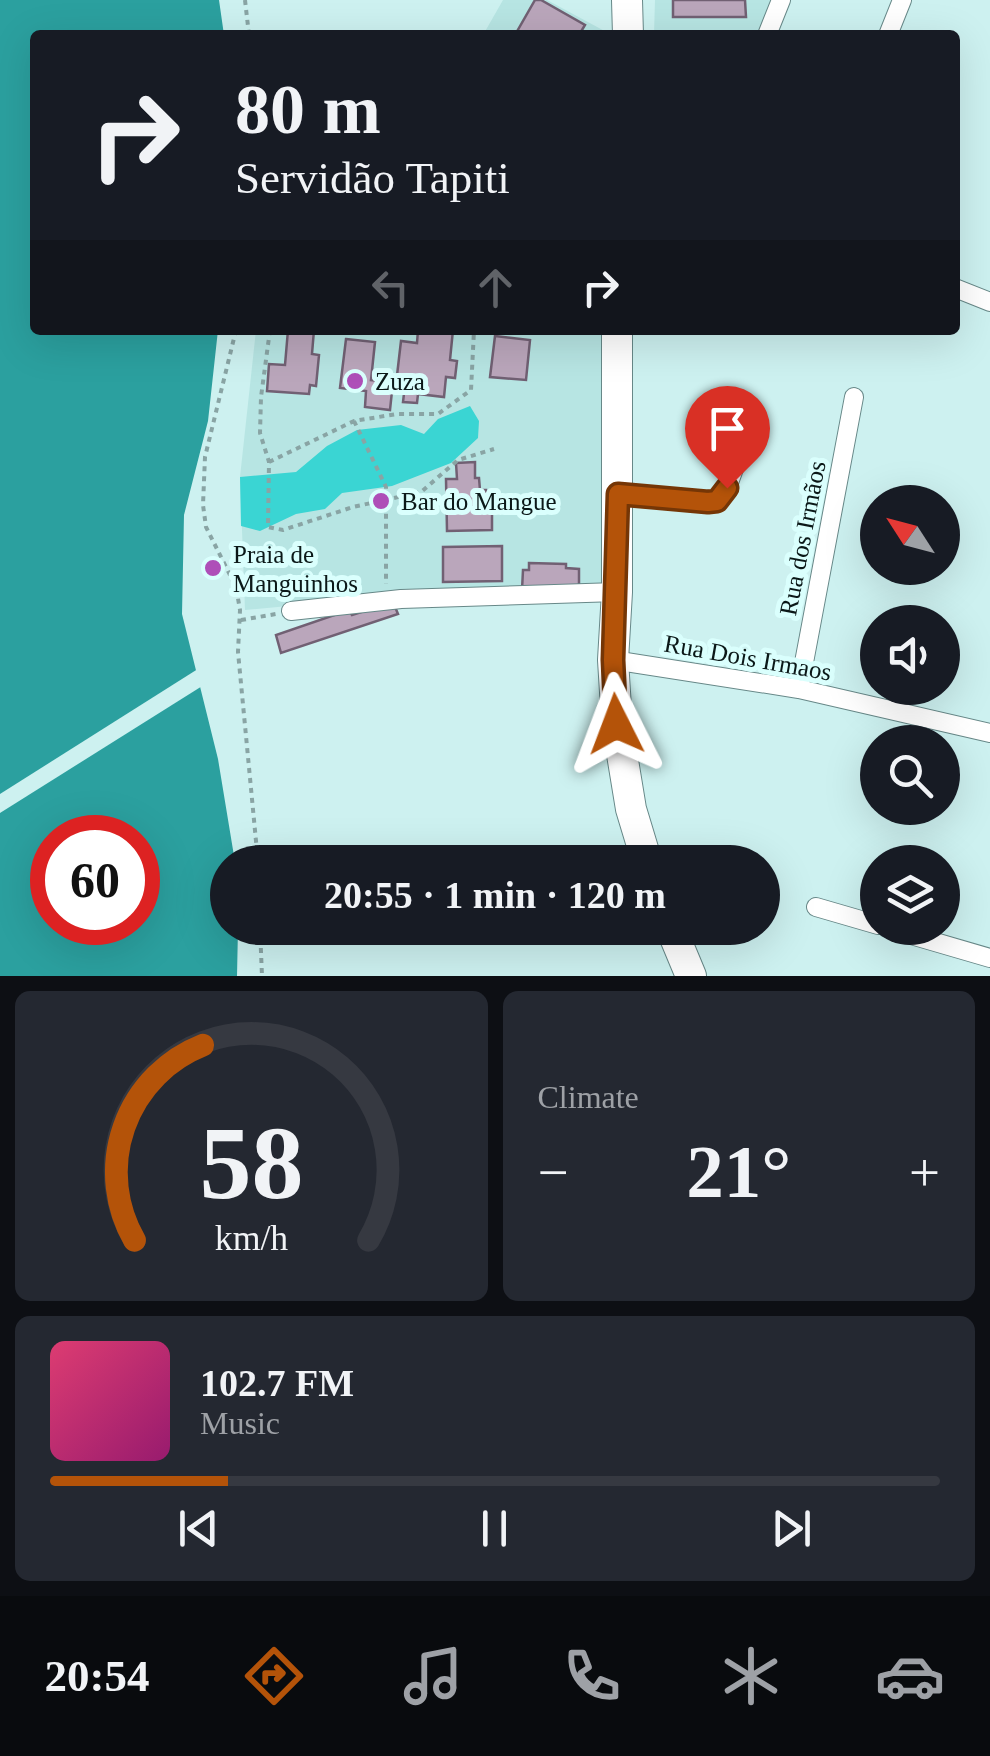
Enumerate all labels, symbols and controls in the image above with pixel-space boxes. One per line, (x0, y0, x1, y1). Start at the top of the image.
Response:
icon: right (70, 70, 200, 200)
text: 80 m (235, 71, 381, 148)
text: Servidão Tapiti (235, 153, 510, 203)
icon: left (363, 260, 418, 315)
icon: ahead (468, 260, 523, 315)
icon: right (573, 260, 628, 315)
place label: Zuza (375, 368, 425, 395)
marker: Zuza (344, 370, 366, 392)
pin (685, 386, 770, 489)
icon: arrive (700, 401, 755, 456)
street label: Rua dos Irmãos (774, 459, 831, 618)
north arrow (860, 485, 960, 585)
map controls (860, 485, 960, 945)
place label: Bar do Mangue (401, 488, 557, 515)
marker: Bar do Mangue (370, 490, 392, 512)
place label: Praia de Manguinhos (233, 541, 358, 597)
marker: Praia de Manguinhos (202, 557, 224, 579)
button: sound (860, 605, 960, 705)
street label: Rua Dois Irmaos (662, 629, 834, 685)
position arrow (564, 672, 668, 776)
button: search (860, 725, 960, 825)
speed limit sign: 60 (30, 815, 160, 945)
button: layers (860, 845, 960, 945)
text: 20:55 · 1 min · 120 m (324, 874, 666, 916)
text: Climate (538, 1079, 639, 1115)
text: 58 (199, 1105, 303, 1220)
text: 21° (686, 1130, 791, 1213)
text: − (538, 1142, 569, 1203)
text: + (909, 1142, 940, 1203)
text: km/h (215, 1218, 288, 1258)
text: 102.7 FM (200, 1362, 354, 1404)
text: Music (200, 1405, 280, 1441)
icon: previous (171, 1501, 226, 1556)
icon: pause (467, 1501, 522, 1556)
icon: next (764, 1501, 819, 1556)
icon: directions (239, 1641, 309, 1711)
icon: music (398, 1641, 468, 1711)
icon: phone (557, 1641, 627, 1711)
icon: climate (716, 1641, 786, 1711)
icon: car (875, 1641, 945, 1711)
text: 20:54 (45, 1651, 150, 1701)

